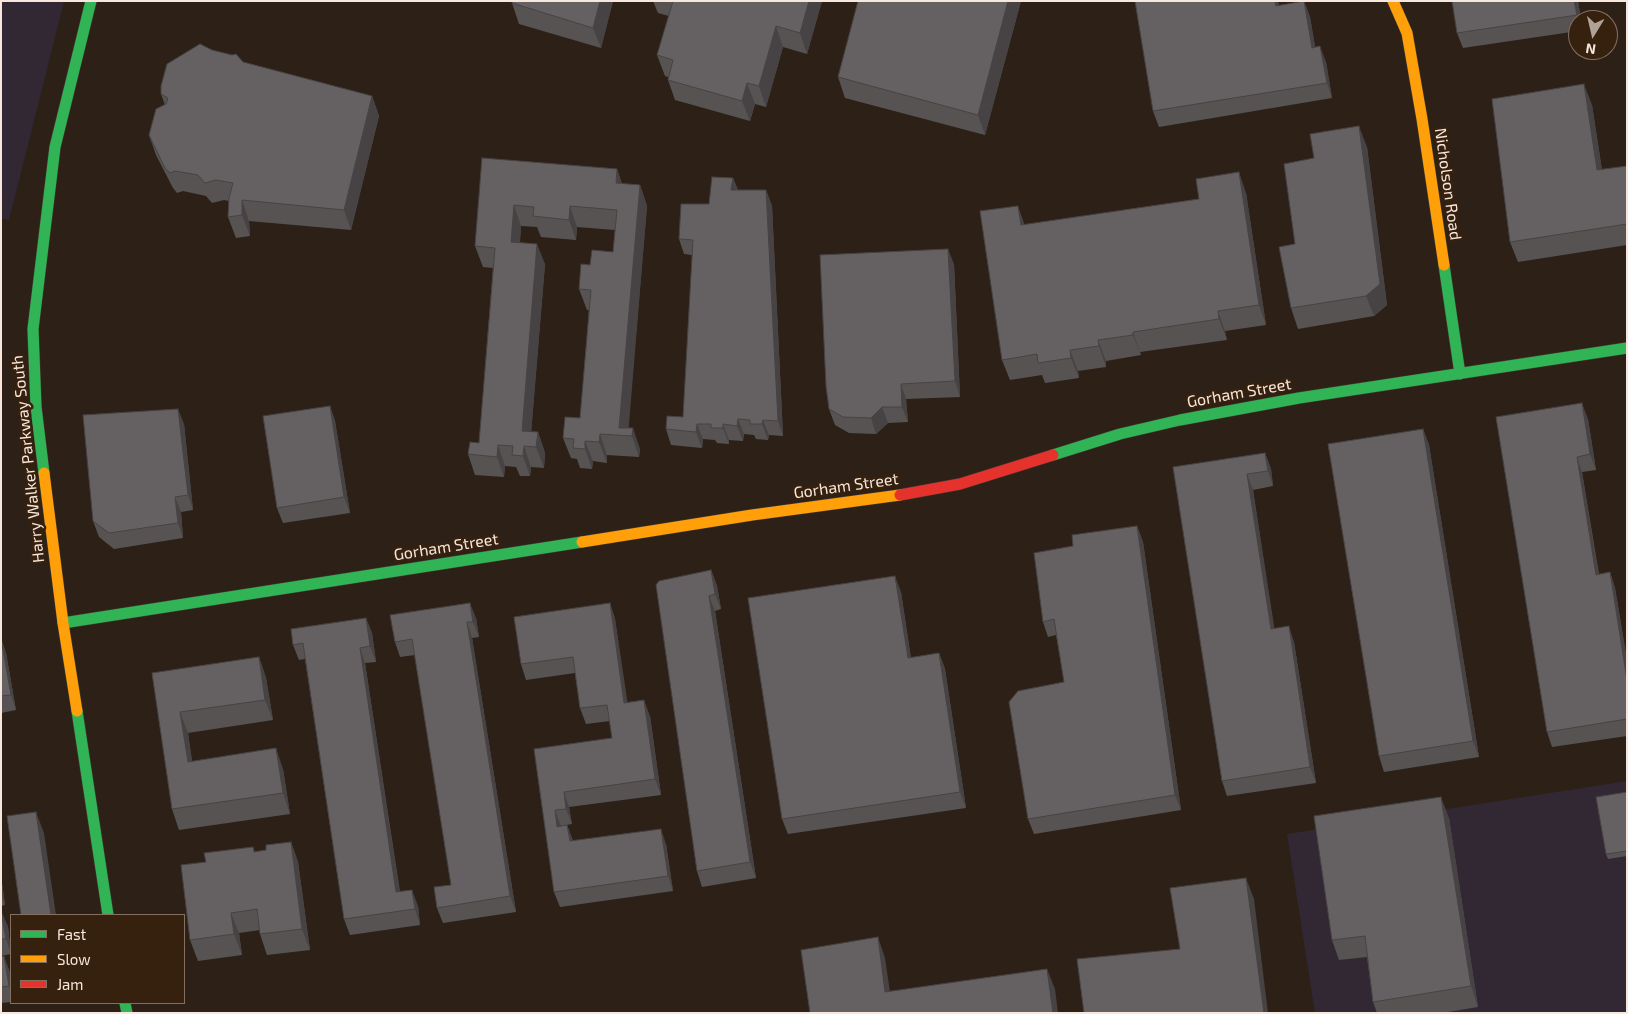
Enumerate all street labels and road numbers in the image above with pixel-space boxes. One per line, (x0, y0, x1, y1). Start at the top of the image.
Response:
street label: Nicholson Road (1431, 127, 1465, 241)
street label: Harry Walker Parkway South (8, 354, 48, 564)
street label: Gorham Street (1185, 374, 1293, 412)
street label: Gorham Street (792, 469, 900, 503)
street label: Gorham Street (392, 529, 500, 565)

